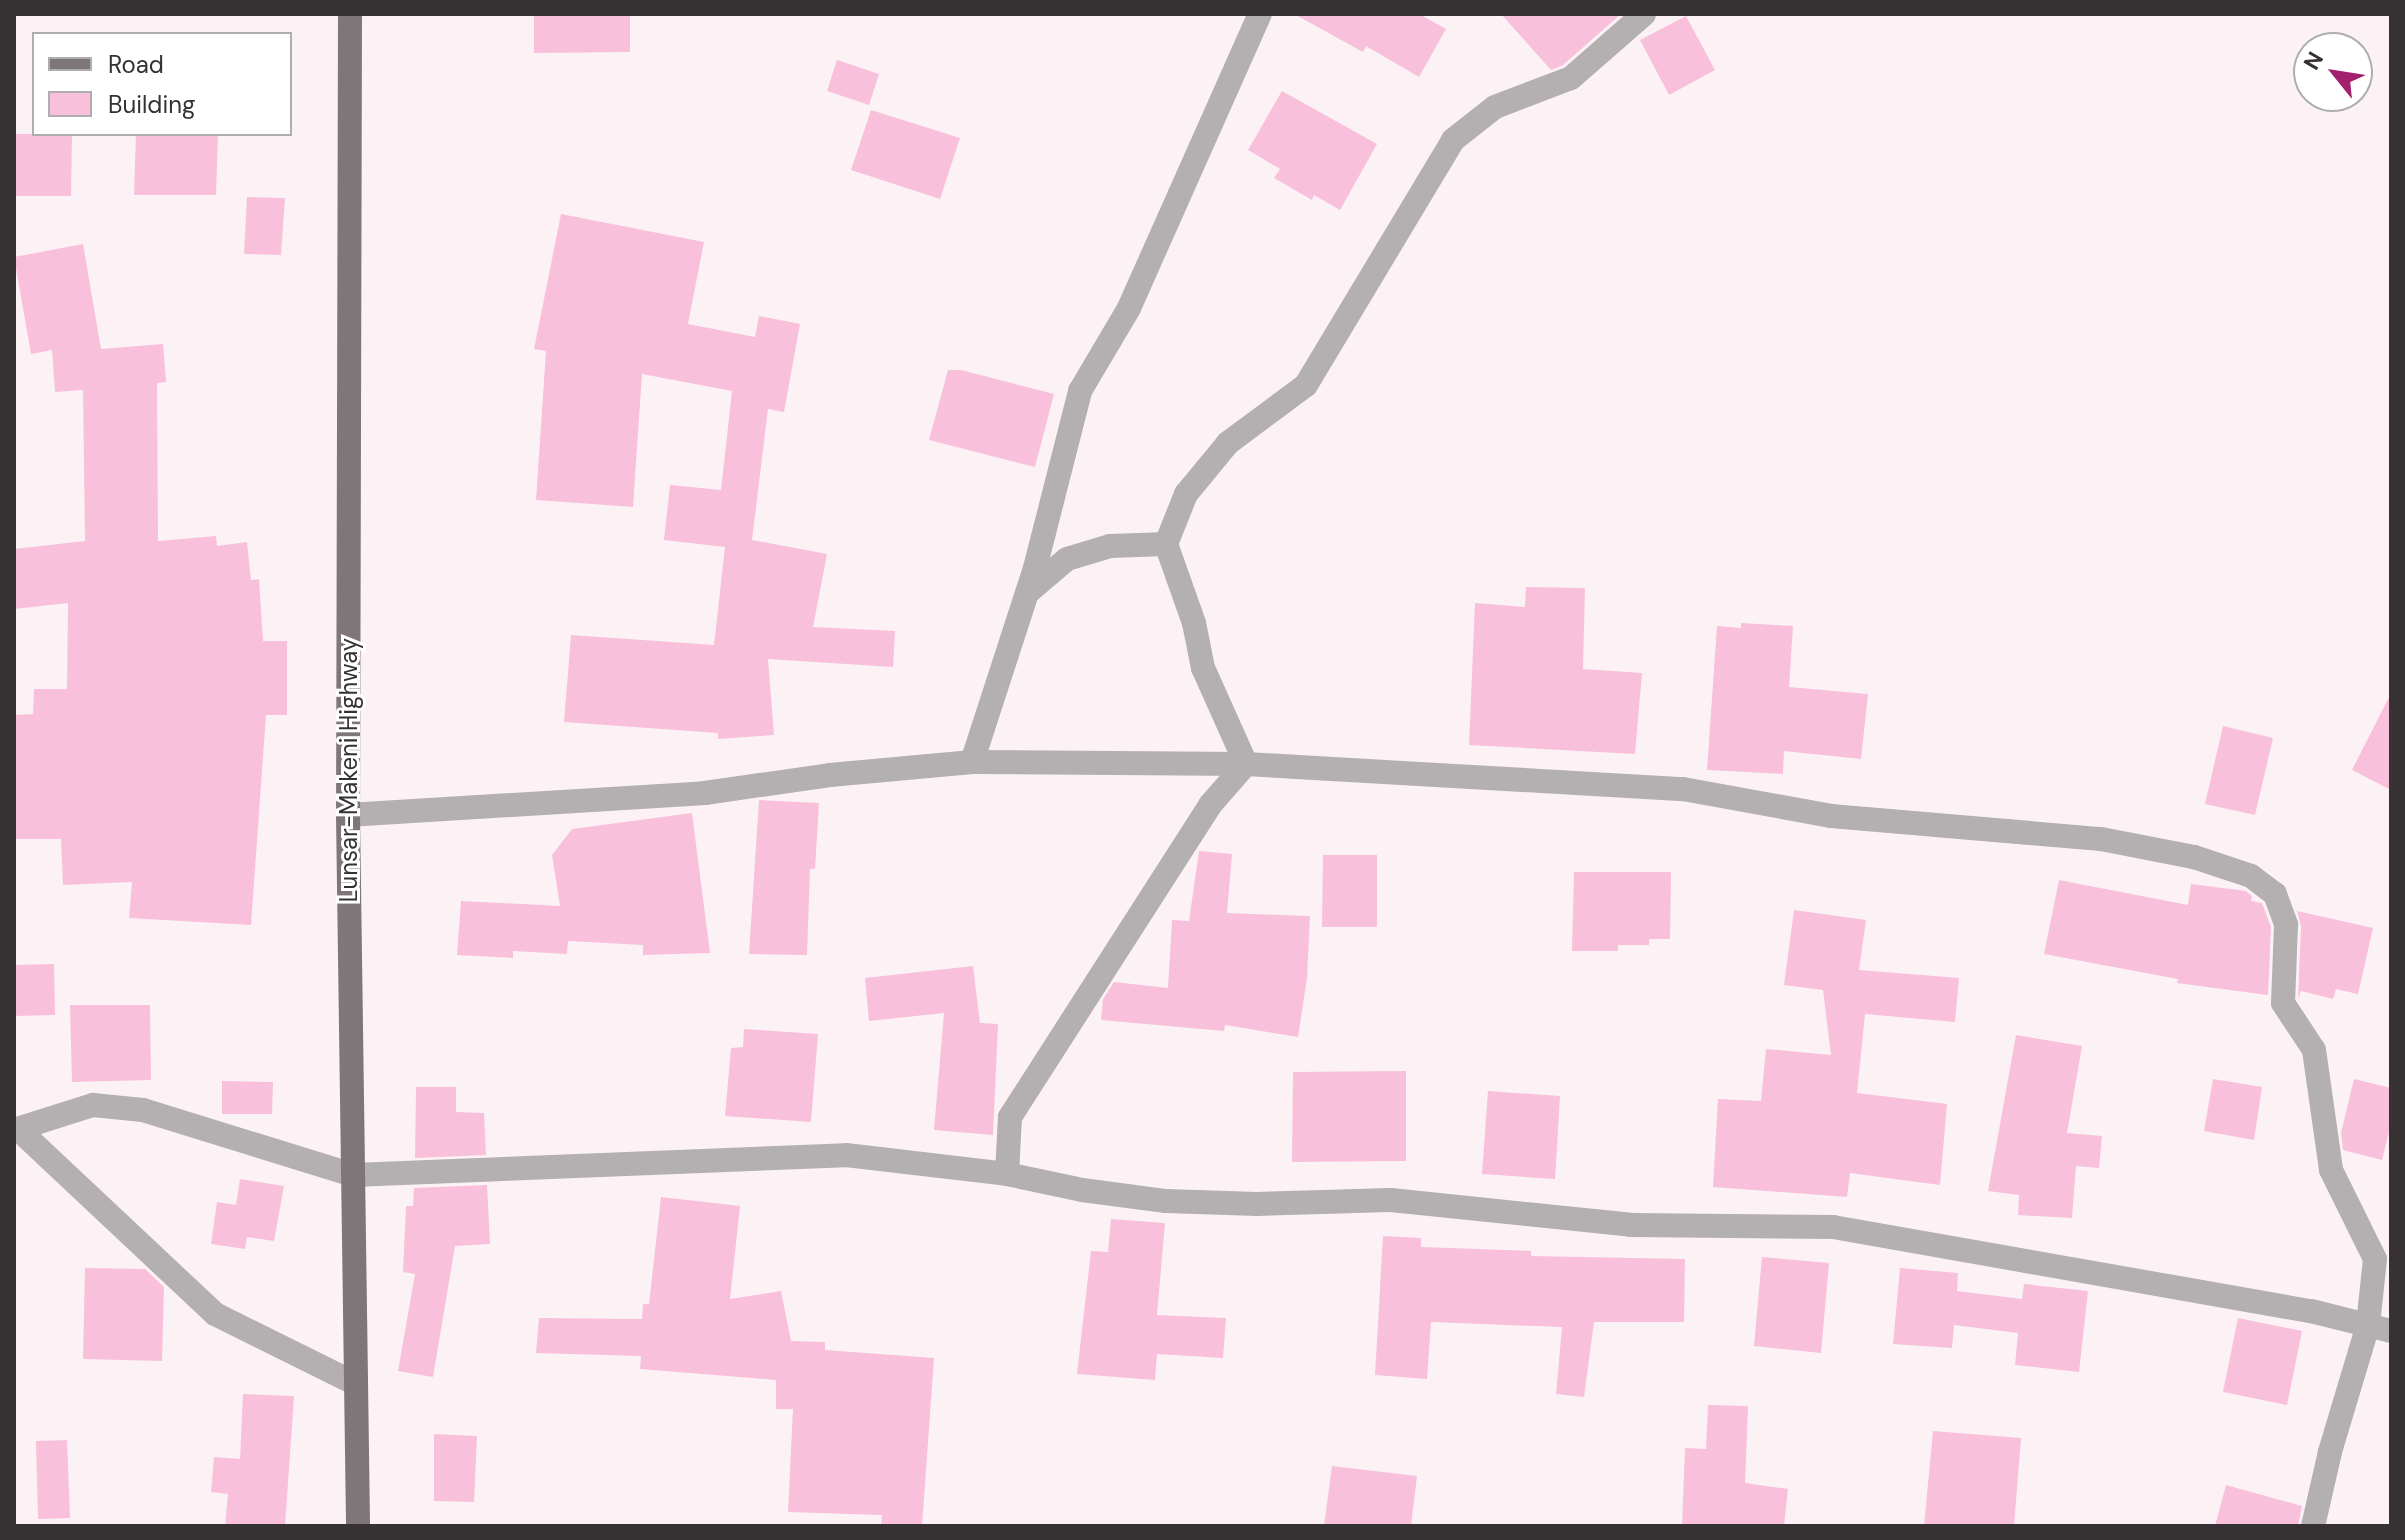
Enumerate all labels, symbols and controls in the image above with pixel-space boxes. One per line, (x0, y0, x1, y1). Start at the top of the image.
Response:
legend (32, 32, 292, 136)
north arrow (2293, 32, 2373, 112)
text: N (2297, 47, 2330, 75)
text: Road (108, 49, 164, 80)
text: Building (108, 89, 195, 120)
street label: Lunsar-Makeni Highway (335, 638, 363, 902)

